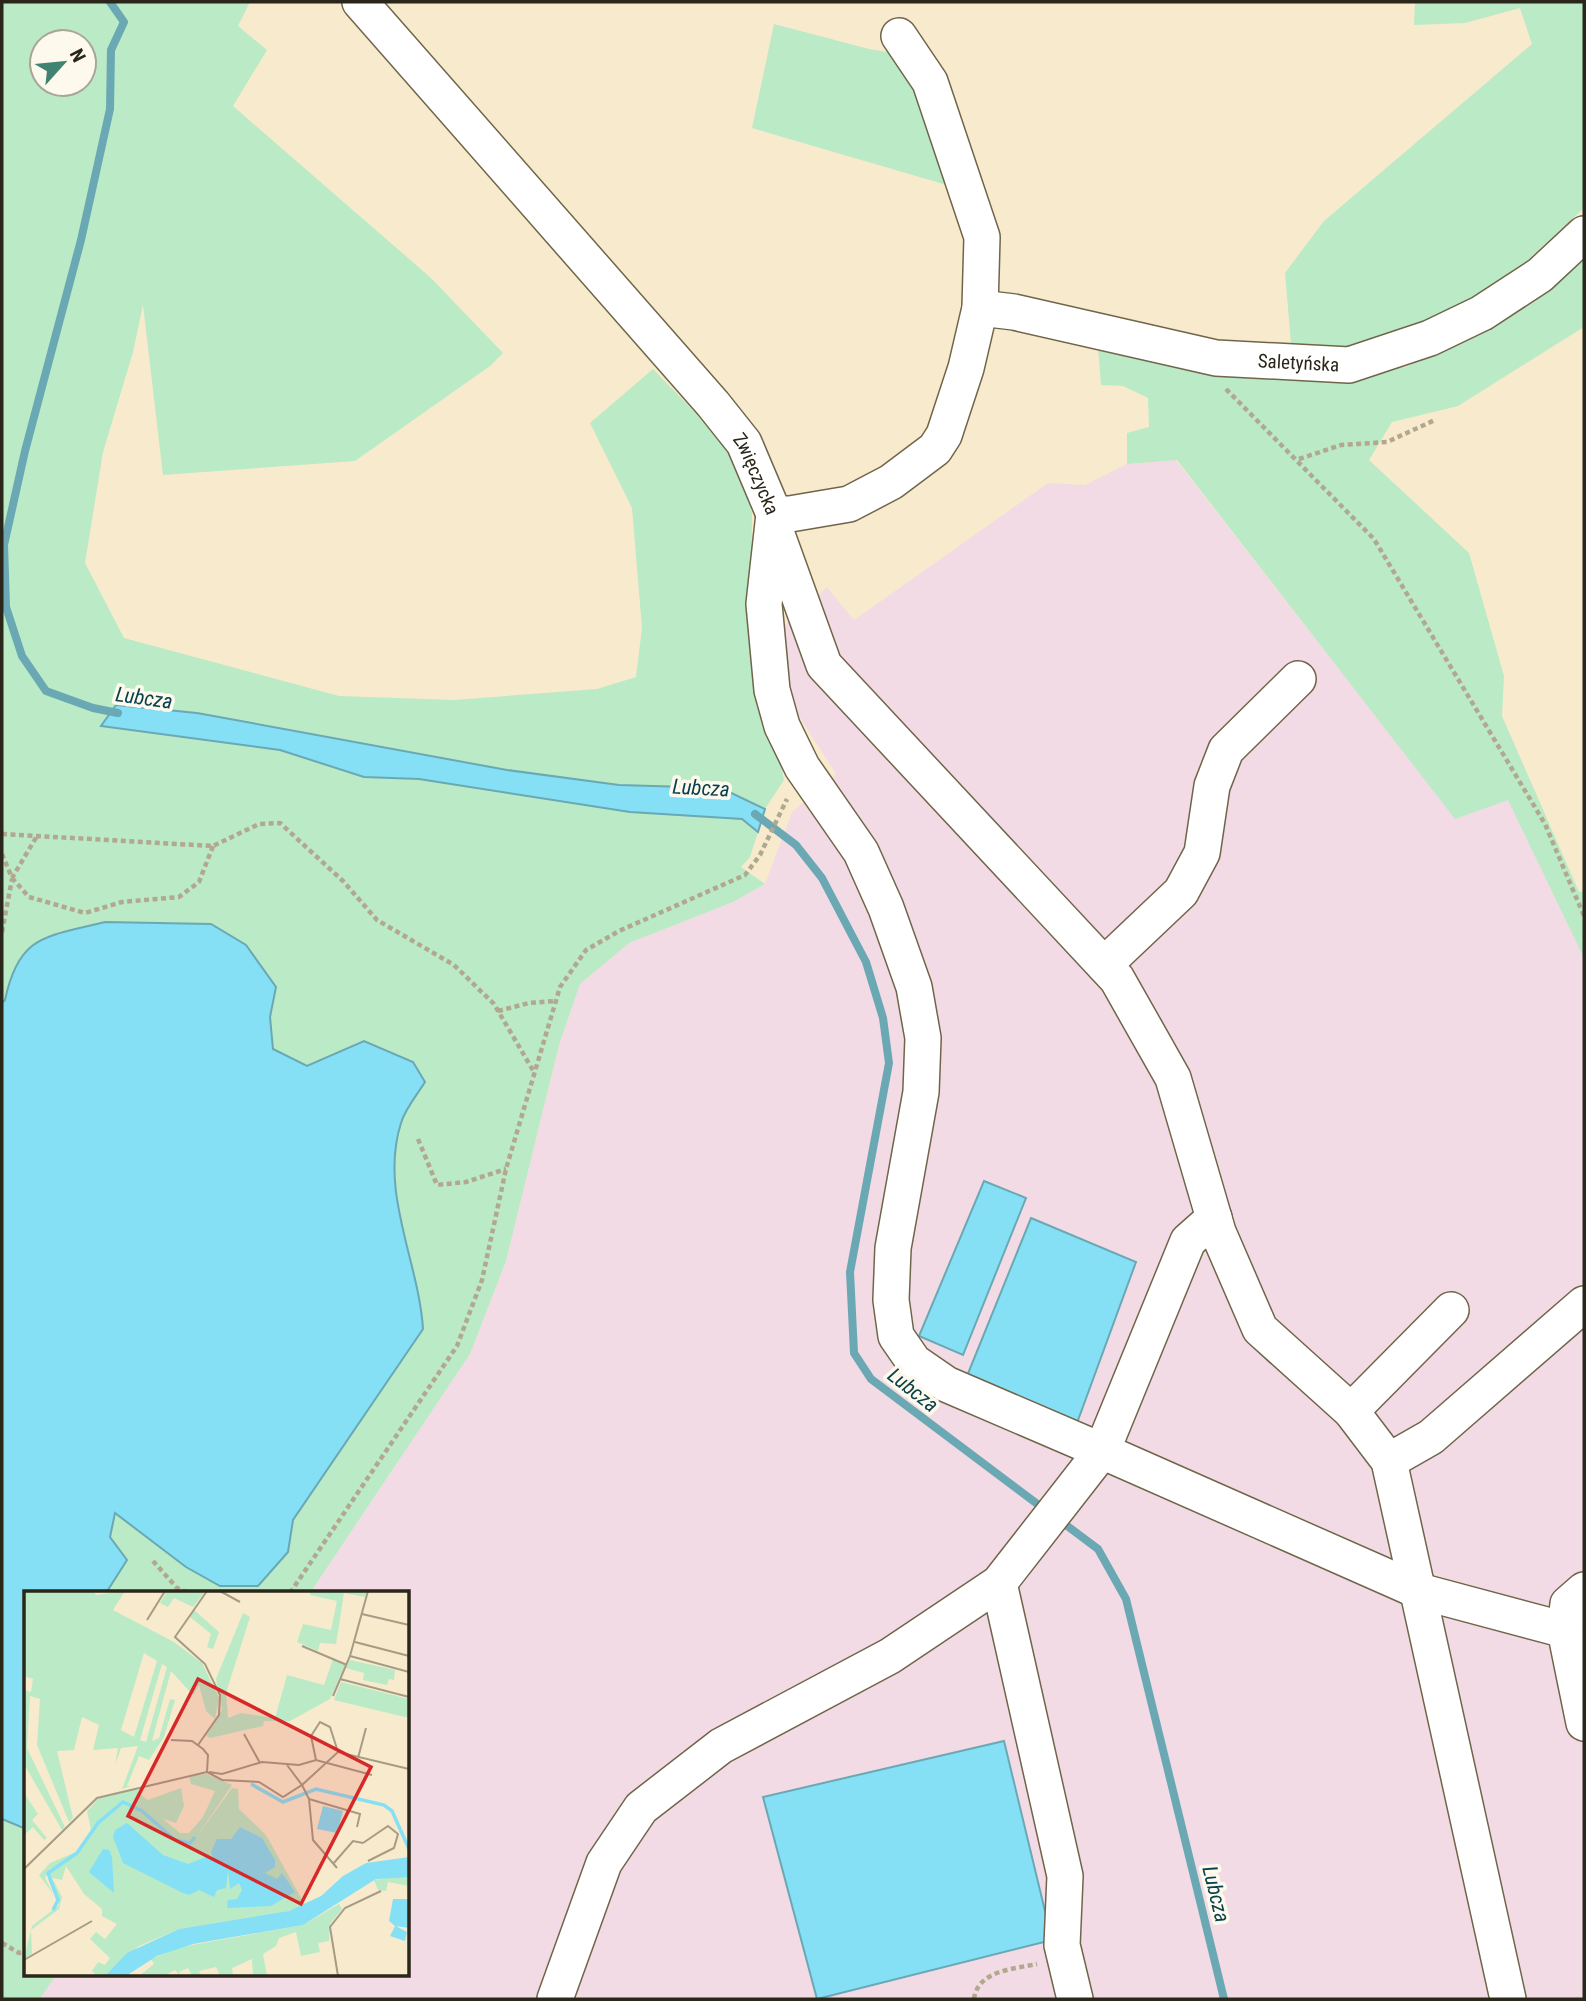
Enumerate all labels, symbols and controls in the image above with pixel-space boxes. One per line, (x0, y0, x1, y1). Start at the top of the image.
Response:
north arrow (28, 28, 98, 98)
text: N (65, 45, 91, 66)
street label: Saletyńska (1257, 349, 1340, 376)
street label: Zwięczycka (728, 428, 784, 518)
water label: Lubcza (114, 682, 174, 714)
water label: Lubcza (672, 775, 730, 801)
water label: Lubcza (883, 1363, 943, 1417)
inset map (24, 1591, 410, 1976)
water label: Lubcza (1197, 1863, 1235, 1925)

